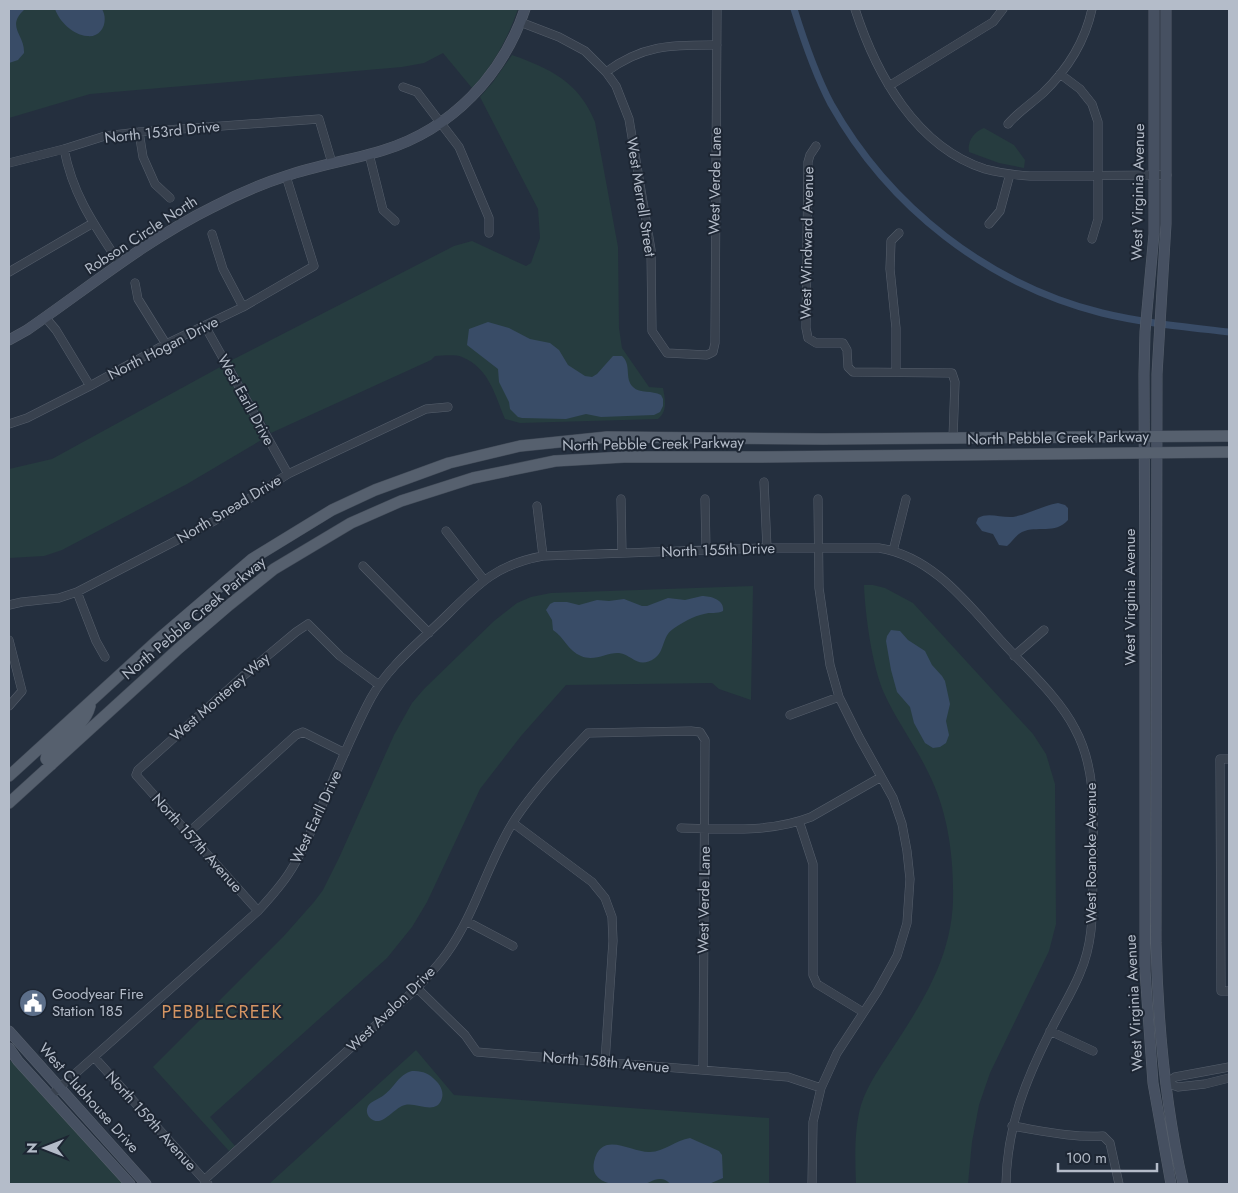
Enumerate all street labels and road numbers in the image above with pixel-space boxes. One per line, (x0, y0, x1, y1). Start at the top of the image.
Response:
street label: North 153rd Drive (103, 115, 221, 149)
street label: West Virginia Avenue (1126, 123, 1150, 261)
street label: West Verde Lane (703, 127, 727, 235)
street label: West Merrell Street (621, 136, 661, 259)
street label: West Windward Avenue (795, 166, 819, 320)
street label: Robson Circle North (80, 190, 202, 280)
street label: North Hogan Drive (104, 311, 222, 385)
street label: West Earll Drive (212, 351, 280, 450)
street label: North Pebble Creek Parkway (967, 425, 1149, 451)
street label: North Pebble Creek Parkway (562, 431, 744, 457)
street label: North Snead Drive (173, 469, 286, 549)
street label: West Virginia Avenue (1119, 528, 1141, 665)
street label: North 155th Drive (661, 537, 776, 563)
street label: North Pebble Creek Parkway (117, 551, 271, 685)
street label: West Monterey Way (165, 647, 275, 747)
street label: West Earll Drive (285, 766, 347, 867)
street label: West Roanoke Avenue (1080, 782, 1102, 923)
street label: North 157th Avenue (146, 789, 248, 898)
street label: West Verde Lane (692, 846, 716, 954)
street label: West Virginia Avenue (1119, 934, 1149, 1072)
street label: West Avalon Drive (342, 961, 441, 1057)
street label: West Clubhouse Drive (34, 1038, 145, 1158)
street label: North 158th Avenue (542, 1046, 671, 1079)
street label: North 159th Avenue (100, 1066, 202, 1176)

